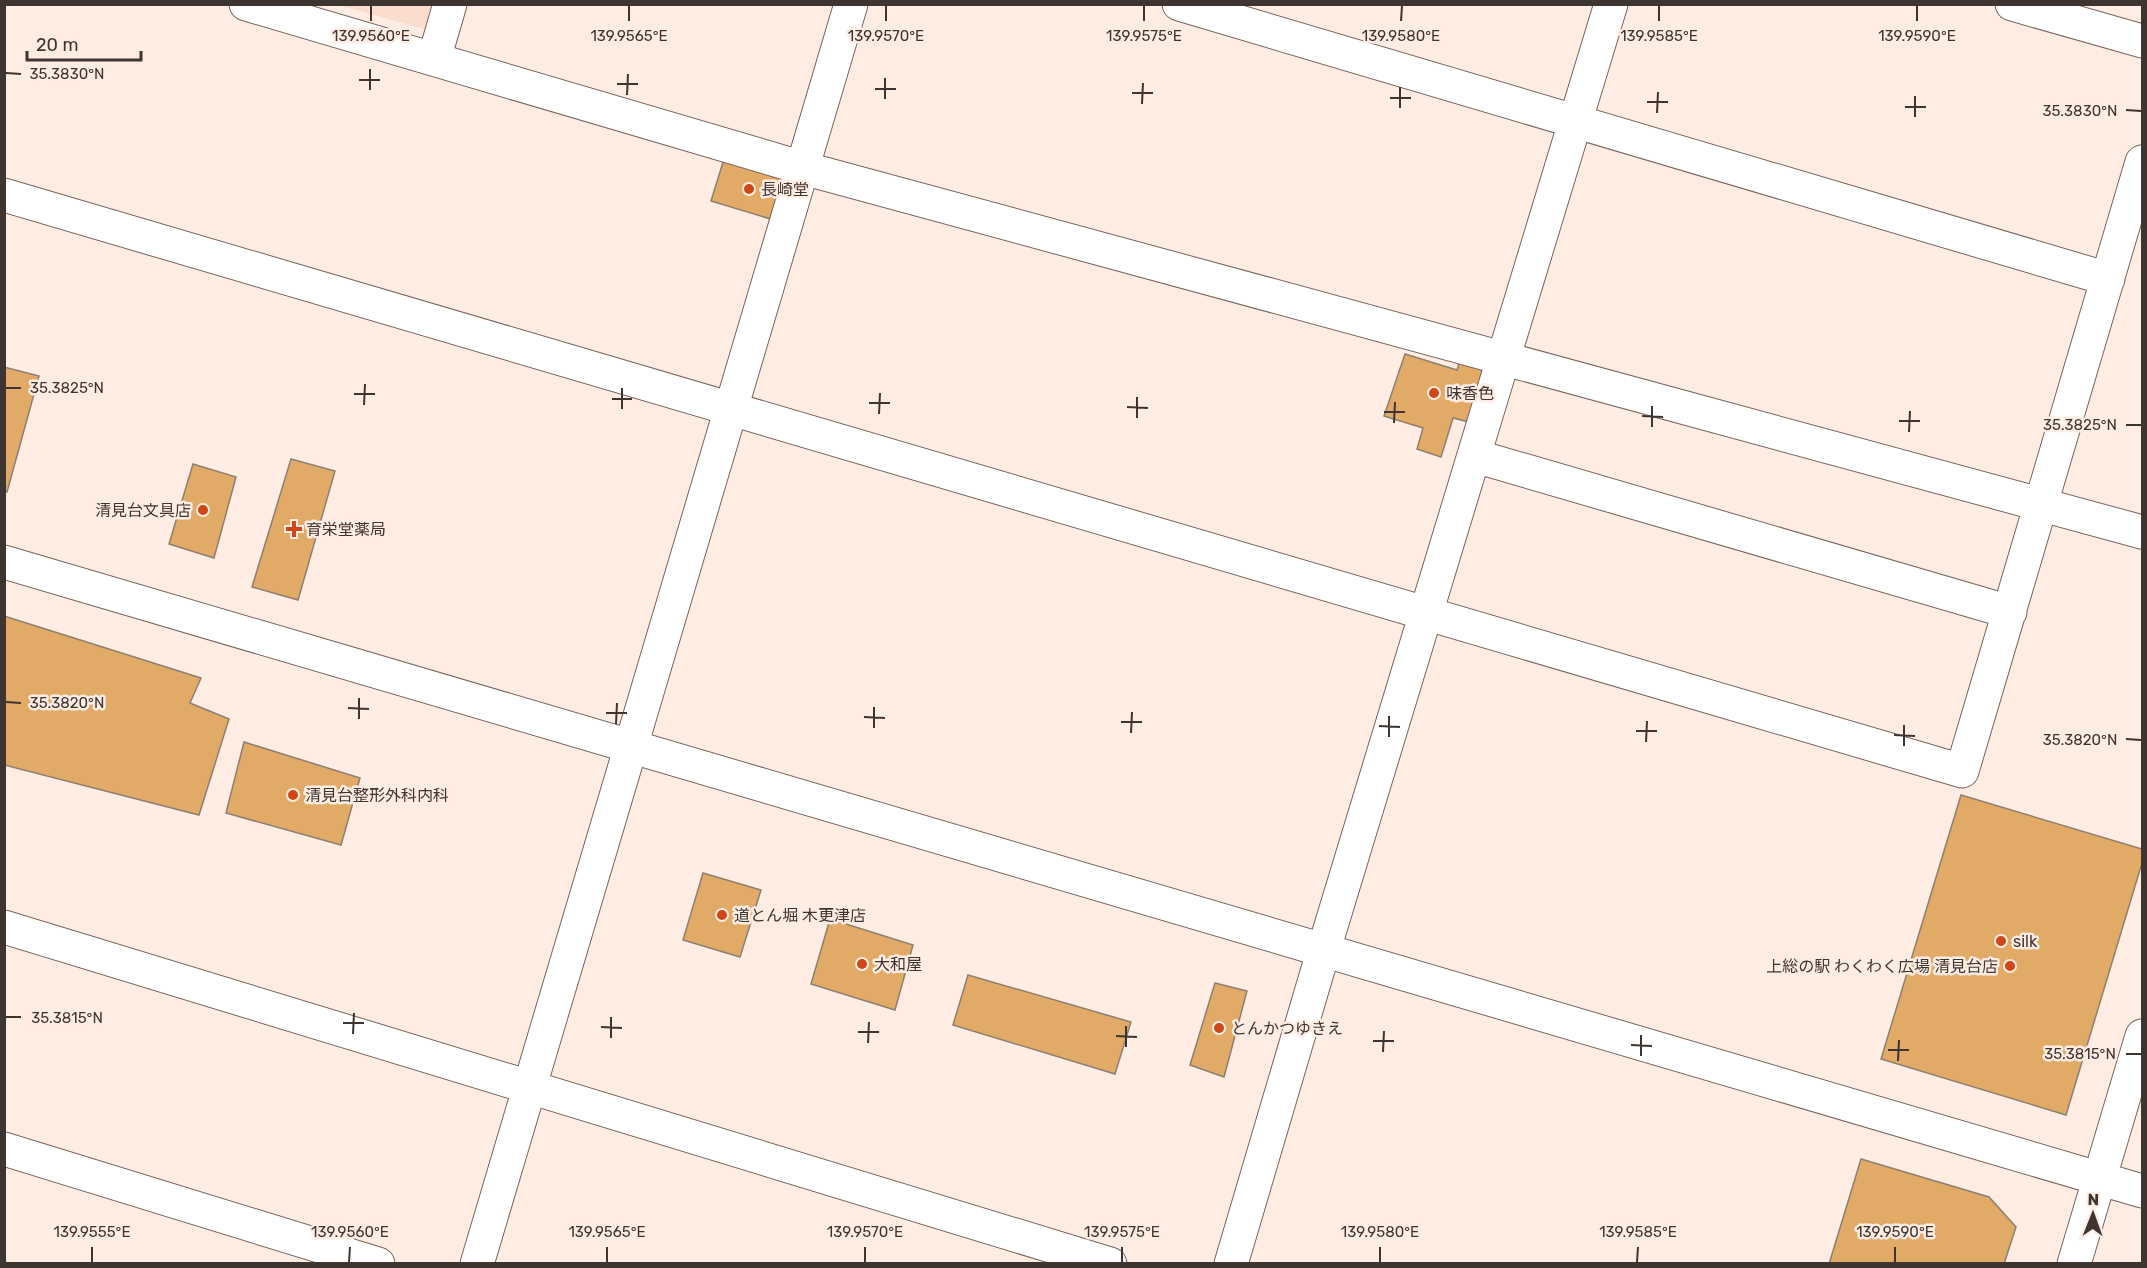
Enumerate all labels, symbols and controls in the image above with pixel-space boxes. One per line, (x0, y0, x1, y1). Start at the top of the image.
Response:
scale bar (27, 24, 141, 62)
text: 139.9560°E (332, 27, 410, 45)
text: 139.9565°E (590, 27, 668, 45)
text: 139.9570°E (848, 27, 924, 45)
text: 139.9575°E (1106, 27, 1182, 45)
text: 139.9580°E (1362, 27, 1440, 45)
text: 139.9585°E (1620, 27, 1698, 45)
text: 139.9590°E (1878, 27, 1956, 45)
text: 20 m (36, 34, 78, 56)
text: 35.3830°N (30, 65, 104, 83)
text: 35.3830°N (2043, 102, 2117, 120)
place label: 長崎堂 (761, 180, 809, 199)
marker: 長崎堂 (742, 182, 756, 196)
text: 35.3825°N (30, 379, 104, 397)
place label: 味香色 (1446, 384, 1494, 403)
marker: 味香色 (1427, 386, 1441, 400)
text: 35.3825°N (2043, 416, 2117, 434)
place label: 清見台文具店 (95, 501, 191, 520)
marker: 清見台文具店 (196, 503, 210, 517)
place label: 育栄堂薬局 (306, 520, 386, 539)
marker: 育栄堂薬局 (287, 522, 301, 536)
text: 35.3820°N (30, 694, 104, 712)
text: 35.3820°N (2043, 731, 2117, 749)
place label: 清見台整形外科内科 (305, 786, 449, 805)
marker: 清見台整形外科内科 (286, 788, 300, 802)
place label: 道とん堀 木更津店 (734, 906, 866, 925)
marker: 道とん堀 木更津店 (715, 908, 729, 922)
place label: silk (2013, 932, 2038, 951)
marker: silk (1994, 934, 2008, 948)
place label: 大和屋 (874, 955, 922, 974)
marker: 大和屋 (855, 957, 869, 971)
place label: 上総の駅 わくわく広場 清見台店 (1766, 957, 1998, 976)
marker: 上総の駅 わくわく広場 清見台店 (2003, 959, 2017, 973)
text: 35.3815°N (31, 1009, 103, 1027)
place label: とんかつゆきえ (1231, 1019, 1343, 1038)
marker: とんかつゆきえ (1212, 1021, 1226, 1035)
text: 35.3815°N (2044, 1045, 2116, 1063)
north arrow (2063, 1184, 2123, 1244)
text: N (2087, 1190, 2099, 1209)
text: 139.9555°E (53, 1223, 131, 1241)
text: 139.9560°E (311, 1223, 389, 1241)
text: 139.9565°E (568, 1223, 646, 1241)
text: 139.9570°E (827, 1223, 903, 1241)
text: 139.9575°E (1084, 1223, 1160, 1241)
text: 139.9580°E (1341, 1223, 1419, 1241)
text: 139.9585°E (1599, 1223, 1677, 1241)
text: 139.9590°E (1856, 1223, 1934, 1241)

